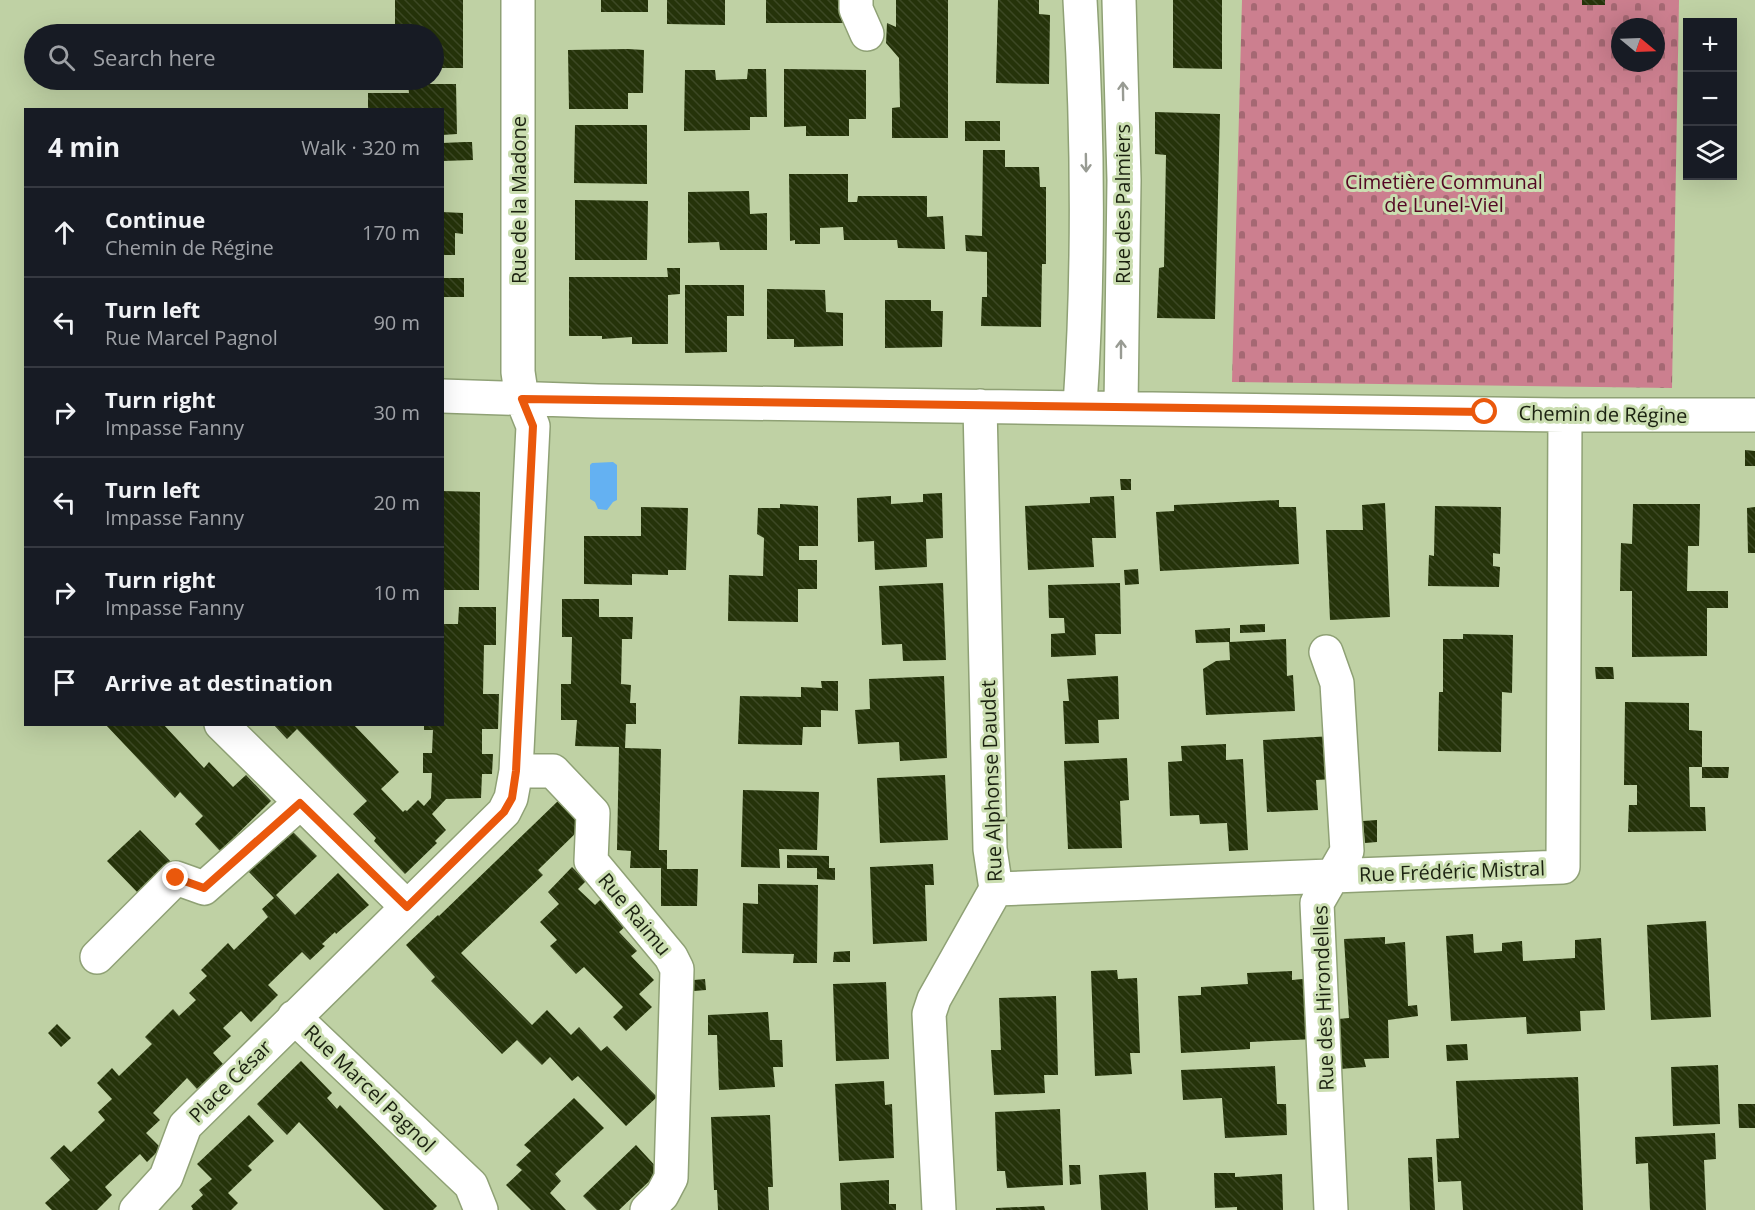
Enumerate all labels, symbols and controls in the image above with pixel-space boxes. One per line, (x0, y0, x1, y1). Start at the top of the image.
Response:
north arrow (1611, 18, 1665, 72)
map controls (1683, 18, 1737, 180)
button: + (1683, 18, 1737, 72)
search box (24, 24, 444, 90)
icon: search (45, 41, 78, 74)
text: Search here (93, 42, 216, 72)
button: − (1683, 72, 1737, 126)
one-way arrow (1117, 82, 1129, 102)
street label: Rue de la Madone (505, 116, 532, 284)
street label: Rue des Palmiers (1109, 124, 1136, 284)
button: layers (1683, 126, 1737, 180)
text: 4 min (48, 129, 120, 165)
text: Walk · 320 m (301, 134, 420, 161)
one-way arrow (1080, 153, 1092, 173)
park label: Cimetière Communal de Lunel-Viel (1345, 168, 1543, 218)
text: Continue (105, 204, 205, 234)
icon: ahead (48, 216, 81, 249)
text: 170 m (362, 219, 420, 246)
text: Chemin de Régine (105, 234, 274, 261)
text: Turn left (105, 294, 200, 324)
icon: left (48, 306, 81, 339)
text: 90 m (373, 309, 420, 336)
text: Rue Marcel Pagnol (105, 324, 278, 351)
one-way arrow (1115, 339, 1127, 359)
text: Turn right (105, 384, 216, 414)
icon: right (48, 396, 81, 429)
route start (1471, 398, 1497, 424)
text: 30 m (373, 399, 420, 426)
street label: Chemin de Régine (1518, 399, 1688, 429)
text: Impasse Fanny (105, 414, 244, 441)
text: Turn left (105, 474, 200, 504)
icon: left (48, 486, 81, 519)
text: 20 m (373, 489, 420, 516)
text: Impasse Fanny (105, 504, 244, 531)
text: Turn right (105, 564, 216, 594)
icon: right (48, 576, 81, 609)
text: 10 m (373, 579, 420, 606)
text: Impasse Fanny (105, 594, 244, 621)
icon: arrive (48, 666, 81, 699)
text: Arrive at destination (105, 667, 333, 697)
street label: Rue Alphonse Daudet (974, 680, 1008, 882)
street label: Rue Frédéric Mistral (1358, 854, 1546, 888)
route end (162, 864, 188, 890)
street label: Rue Raimu (592, 867, 678, 961)
street label: Rue des Hirondelles (1306, 905, 1340, 1091)
street label: Rue Marcel Pagnol (299, 1018, 441, 1158)
street label: Place César (183, 1034, 277, 1128)

